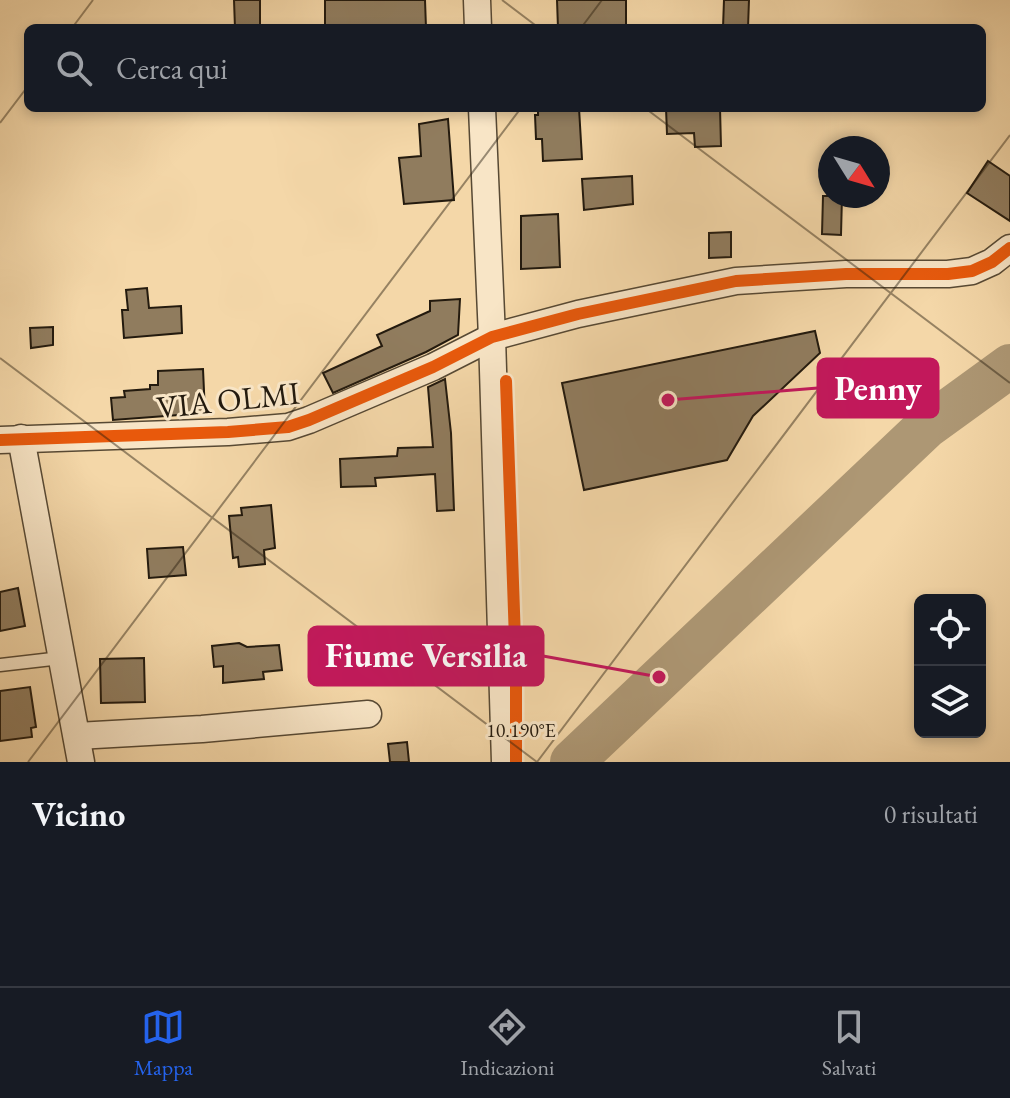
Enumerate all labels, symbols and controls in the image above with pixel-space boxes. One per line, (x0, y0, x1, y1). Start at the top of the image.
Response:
search box (24, 24, 986, 112)
icon: search (52, 46, 96, 90)
text: Cerca qui (116, 49, 228, 88)
north arrow (818, 136, 890, 208)
callout: Penny (818, 359, 938, 417)
text: Penny (834, 366, 922, 410)
street label: VIA OLMI (154, 372, 302, 428)
map controls (914, 594, 986, 738)
button: locate (914, 594, 986, 666)
callout: Fiume Versilia (309, 627, 543, 685)
text: Fiume Versilia (325, 633, 528, 677)
button: layers (914, 666, 986, 738)
text: 10.190°E (486, 717, 556, 743)
text: Vicino (32, 792, 125, 836)
text: 0 risultati (884, 797, 978, 831)
tab: Mappa (134, 1005, 193, 1082)
tab: Indicazioni (460, 1005, 554, 1082)
tab: Salvati (822, 1005, 876, 1082)

